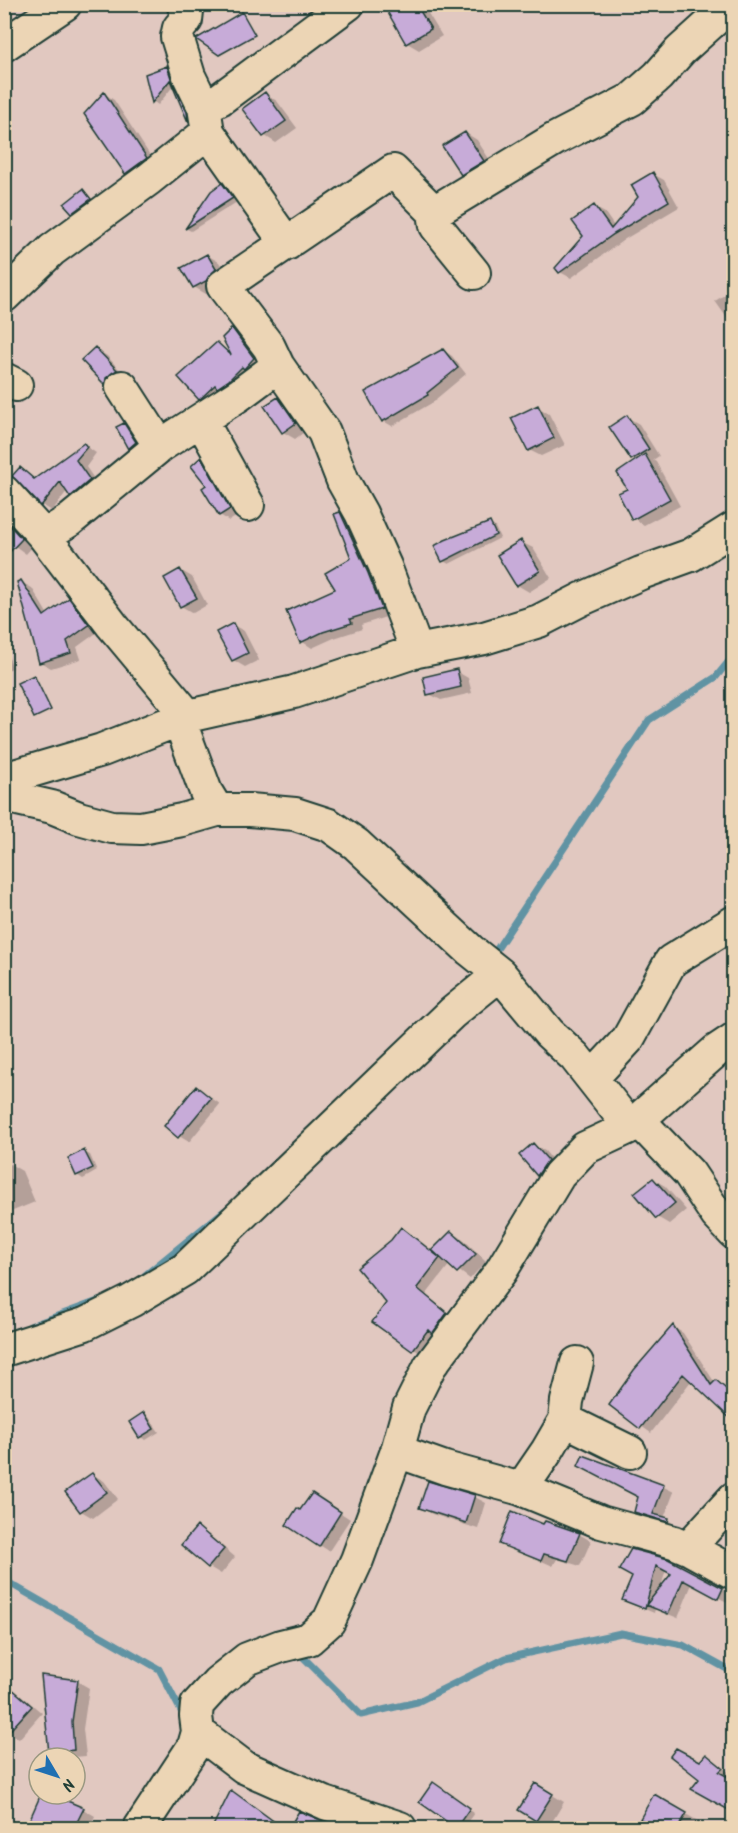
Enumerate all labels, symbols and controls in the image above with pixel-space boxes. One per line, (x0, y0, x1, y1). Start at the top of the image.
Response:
north arrow (27, 1746, 87, 1806)
text: N (55, 1773, 80, 1796)

